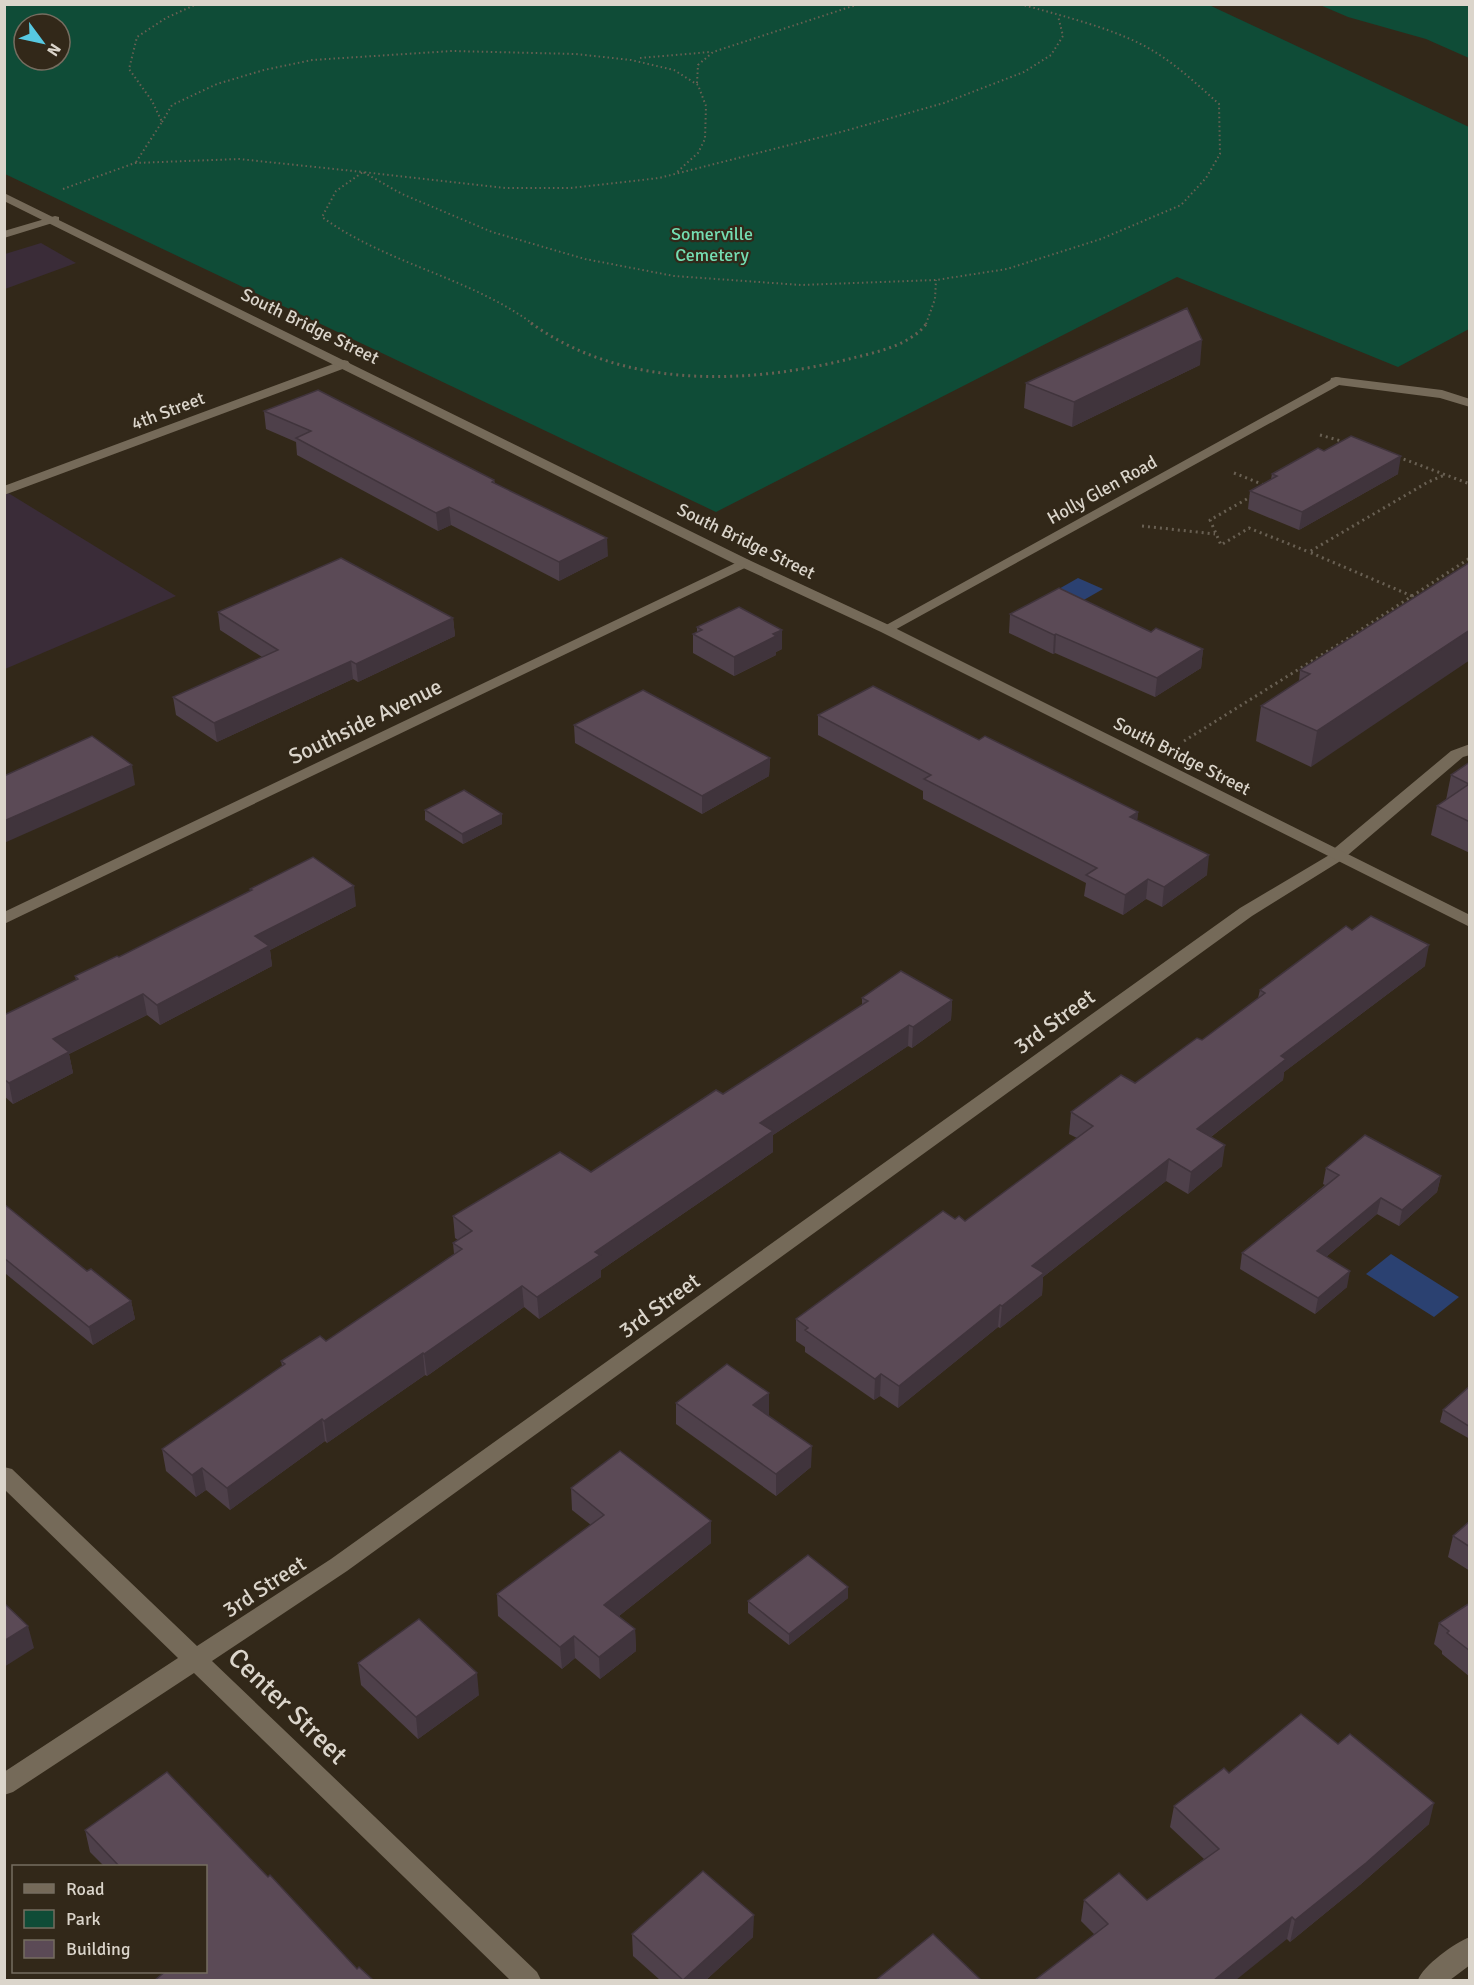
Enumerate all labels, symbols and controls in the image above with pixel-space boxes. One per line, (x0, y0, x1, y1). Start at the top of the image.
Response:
north arrow (12, 12, 72, 72)
text: N (42, 40, 65, 60)
park label: Somerville Cemetery (671, 223, 753, 266)
street label: South Bridge Street (237, 283, 383, 369)
street label: 4th Street (128, 387, 208, 435)
street label: Holly Glen Road (1043, 451, 1161, 529)
street label: South Bridge Street (673, 498, 819, 584)
street label: Southside Avenue (284, 673, 446, 770)
street label: South Bridge Street (1110, 712, 1254, 800)
street label: 3rd Street (1008, 983, 1100, 1060)
street label: 3rd Street (613, 1267, 705, 1344)
street label: 3rd Street (218, 1549, 311, 1623)
street label: Center Street (221, 1641, 354, 1771)
legend (12, 1865, 207, 1973)
text: Road (66, 1878, 105, 1900)
text: Park (66, 1908, 101, 1930)
text: Building (66, 1938, 130, 1960)

